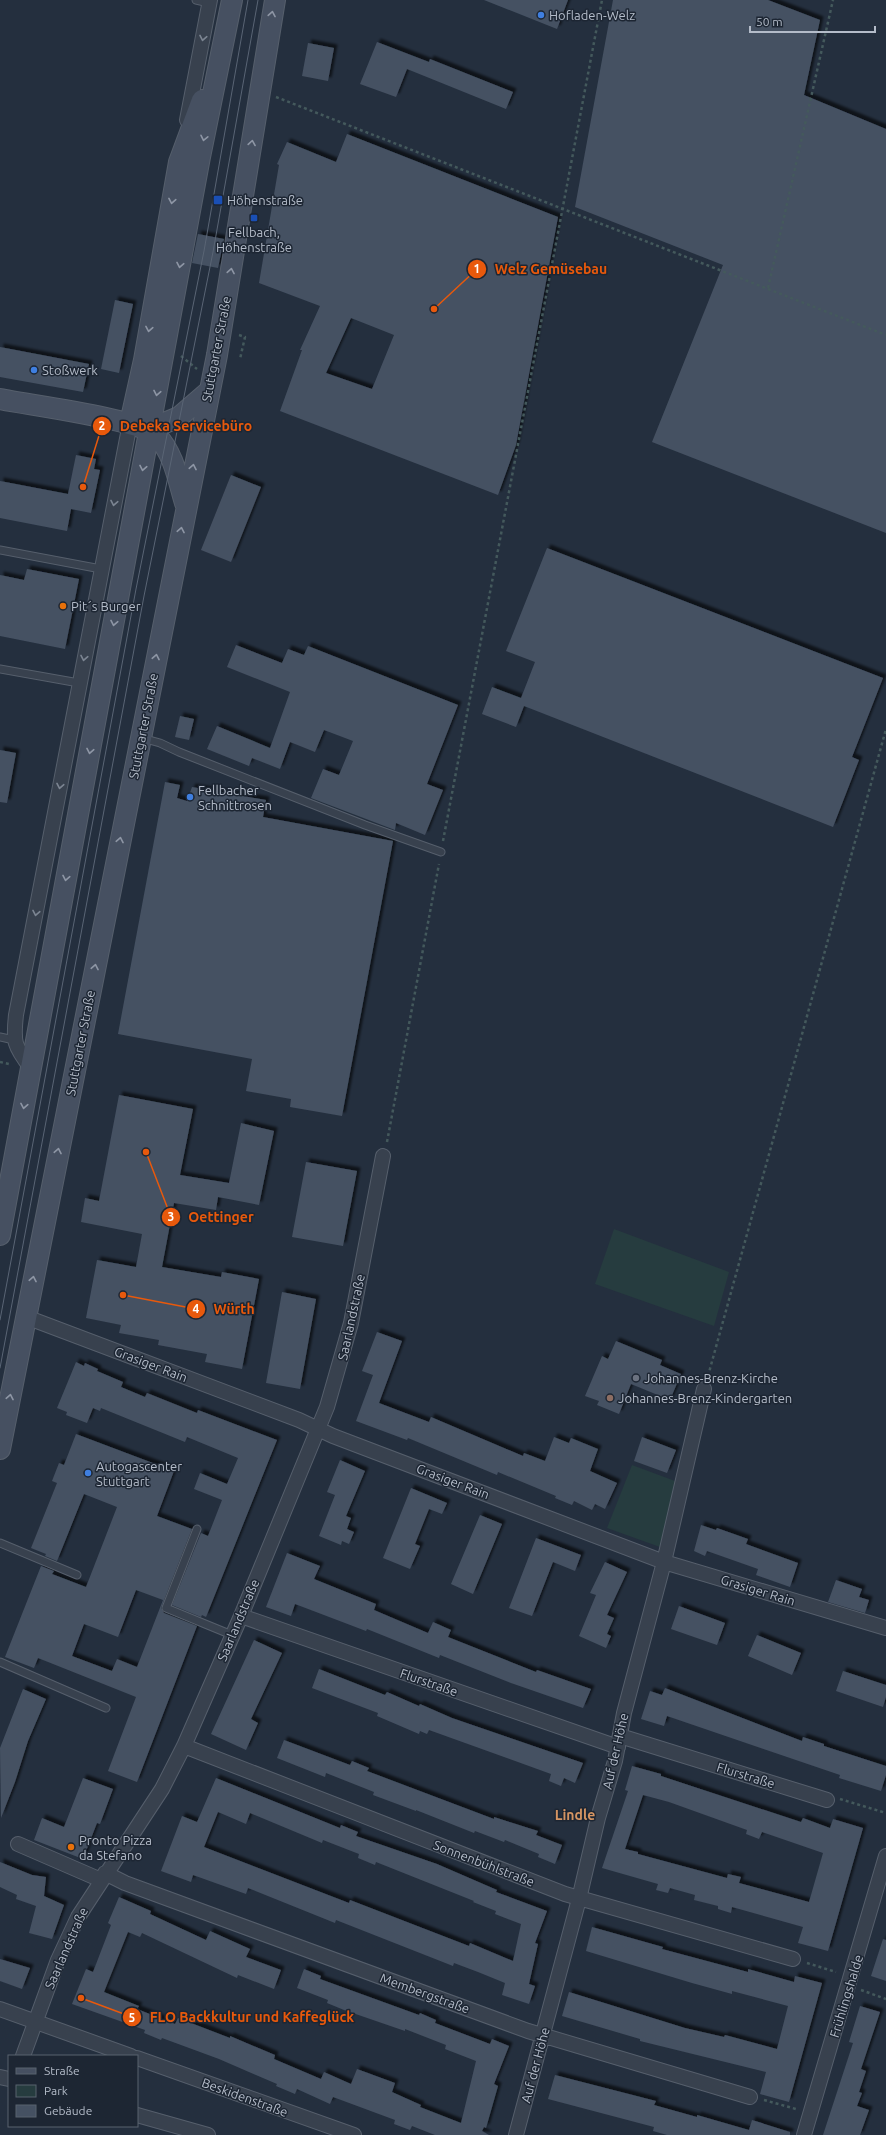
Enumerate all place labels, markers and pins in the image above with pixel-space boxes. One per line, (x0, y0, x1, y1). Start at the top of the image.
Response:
place label: Hofladen-Welz (549, 8, 635, 22)
marker: Hofladen-Welz (536, 10, 546, 20)
place label: Höhenstraße (227, 193, 303, 207)
marker: Höhenstraße (212, 194, 224, 206)
marker: Fellbach, Höhenstraße (249, 213, 259, 223)
place label: Fellbach, Höhenstraße (216, 225, 292, 254)
callout: Welz Gemüsebau (467, 256, 615, 282)
place label: Stoßwerk (42, 363, 98, 377)
marker: Stoßwerk (29, 365, 39, 375)
callout: Debeka Servicebüro (92, 413, 260, 439)
place label: Pit´s Burger (71, 599, 141, 613)
marker: Pit´s Burger (58, 601, 68, 611)
place label: Fellbacher Schnittrosen (198, 783, 272, 812)
marker: Fellbacher Schnittrosen (185, 792, 195, 802)
callout: Oettinger (161, 1204, 262, 1230)
callout: Würth (186, 1296, 263, 1322)
place label: Johannes-Brenz-Kirche (644, 1371, 778, 1385)
marker: Johannes-Brenz-Kirche (631, 1373, 641, 1383)
place label: Johannes-Brenz-Kindergarten (618, 1391, 792, 1405)
marker: Johannes-Brenz-Kindergarten (605, 1393, 615, 1403)
place label: Autogascenter Stuttgart (96, 1459, 182, 1488)
marker: Autogascenter Stuttgart (83, 1468, 93, 1478)
place label: Pronto Pizza da Stefano (79, 1833, 152, 1862)
marker: Pronto Pizza da Stefano (66, 1842, 76, 1852)
callout: FLO Backkultur und Kaffeglück (122, 2004, 363, 2030)

